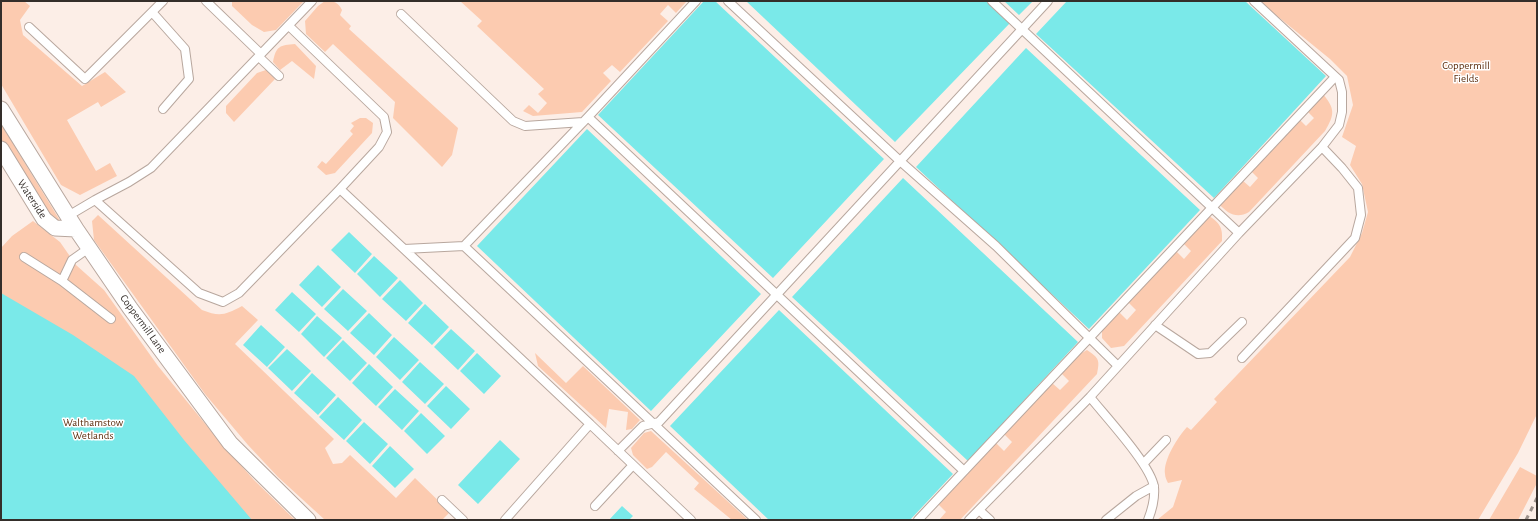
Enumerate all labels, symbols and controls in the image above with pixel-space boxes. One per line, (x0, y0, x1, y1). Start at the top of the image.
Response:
park label: Coppermill Fields (1442, 59, 1490, 85)
street label: Waterside (15, 177, 49, 221)
street label: Coppermill Lane (117, 292, 169, 356)
park label: Walthamstow Wetlands (63, 416, 123, 442)

